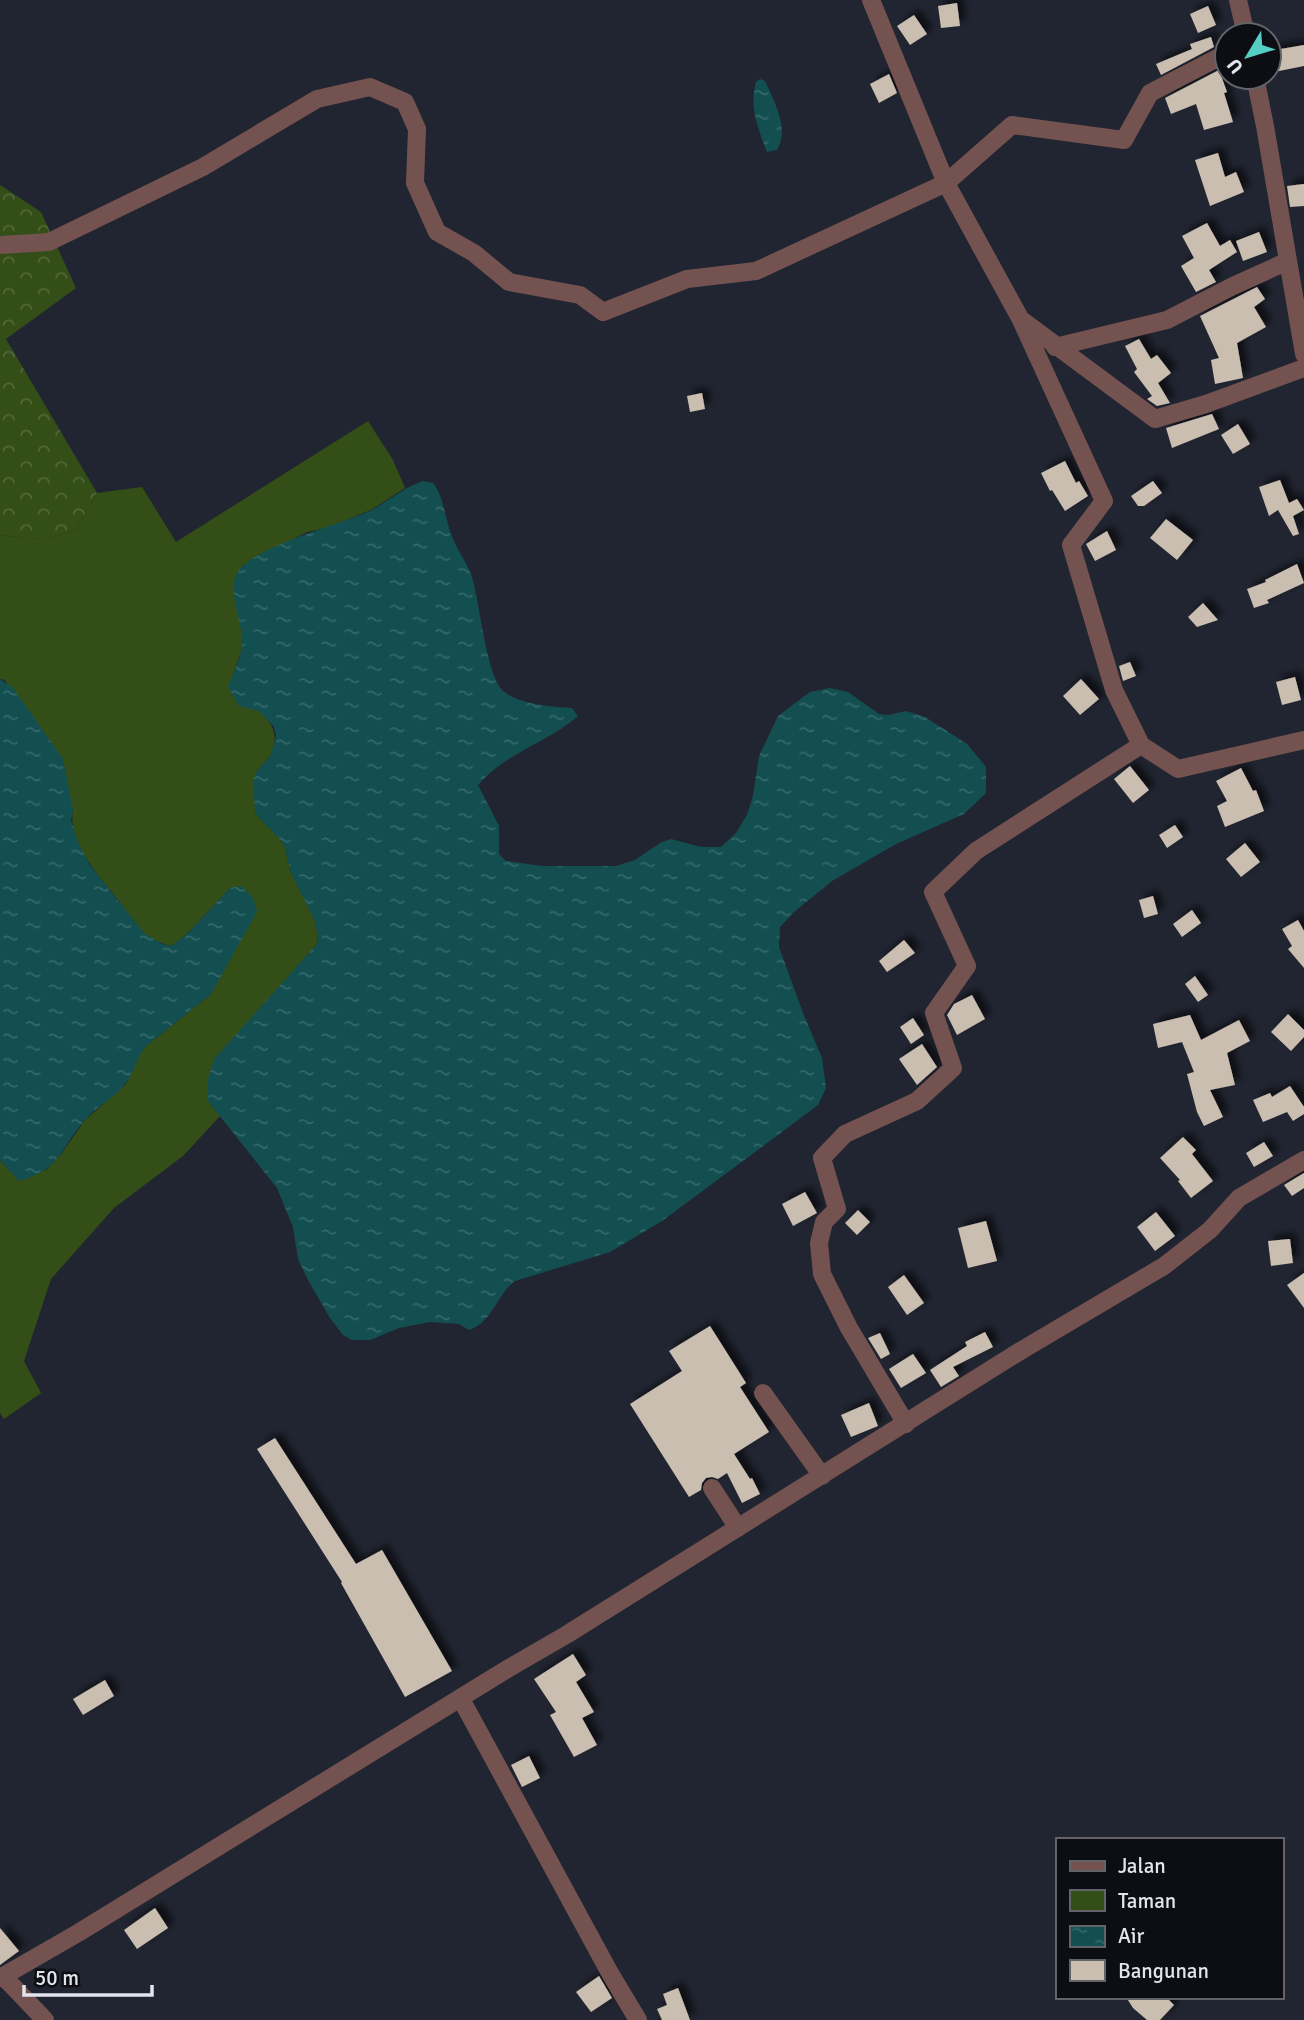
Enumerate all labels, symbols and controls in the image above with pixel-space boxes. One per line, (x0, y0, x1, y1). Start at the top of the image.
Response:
north arrow (1213, 21, 1283, 91)
text: U (1222, 53, 1249, 78)
legend (1056, 1838, 1283, 1999)
text: Jalan (1118, 1853, 1166, 1879)
text: Taman (1118, 1888, 1176, 1914)
text: Air (1118, 1923, 1145, 1949)
scale bar (24, 1954, 152, 1998)
text: Bangunan (1118, 1958, 1209, 1984)
text: 50 m (35, 1965, 79, 1991)

